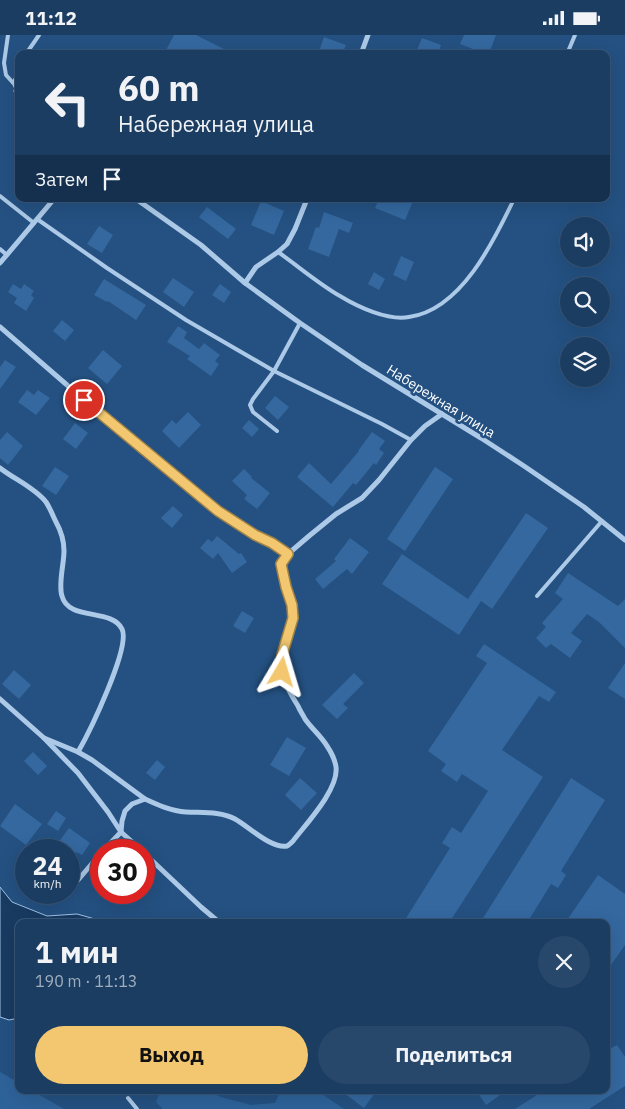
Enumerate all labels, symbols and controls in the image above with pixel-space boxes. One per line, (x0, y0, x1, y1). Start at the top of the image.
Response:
text: 11:12 (25, 6, 77, 30)
text: 60 m (118, 65, 200, 111)
icon: left (35, 70, 100, 135)
text: Набережная улица (118, 109, 314, 138)
icon: arrive (98, 165, 126, 193)
text: Затем (35, 167, 88, 191)
map controls (560, 217, 610, 387)
button: sound (560, 217, 610, 267)
button: search (560, 277, 610, 327)
button: layers (560, 337, 610, 387)
street label: Набережная улица (383, 360, 499, 442)
pin (63, 379, 105, 421)
icon: arrive (70, 386, 98, 414)
position arrow (255, 645, 307, 697)
speed limit sign: 30 (90, 839, 155, 904)
text: 24 (32, 849, 63, 882)
text: km/h (33, 876, 62, 891)
text: 1 мин (35, 932, 119, 971)
button: close (538, 936, 590, 988)
text: 190 m · 11:13 (35, 971, 137, 991)
button: Выход (35, 1026, 308, 1084)
button: Поделиться (318, 1026, 590, 1084)

